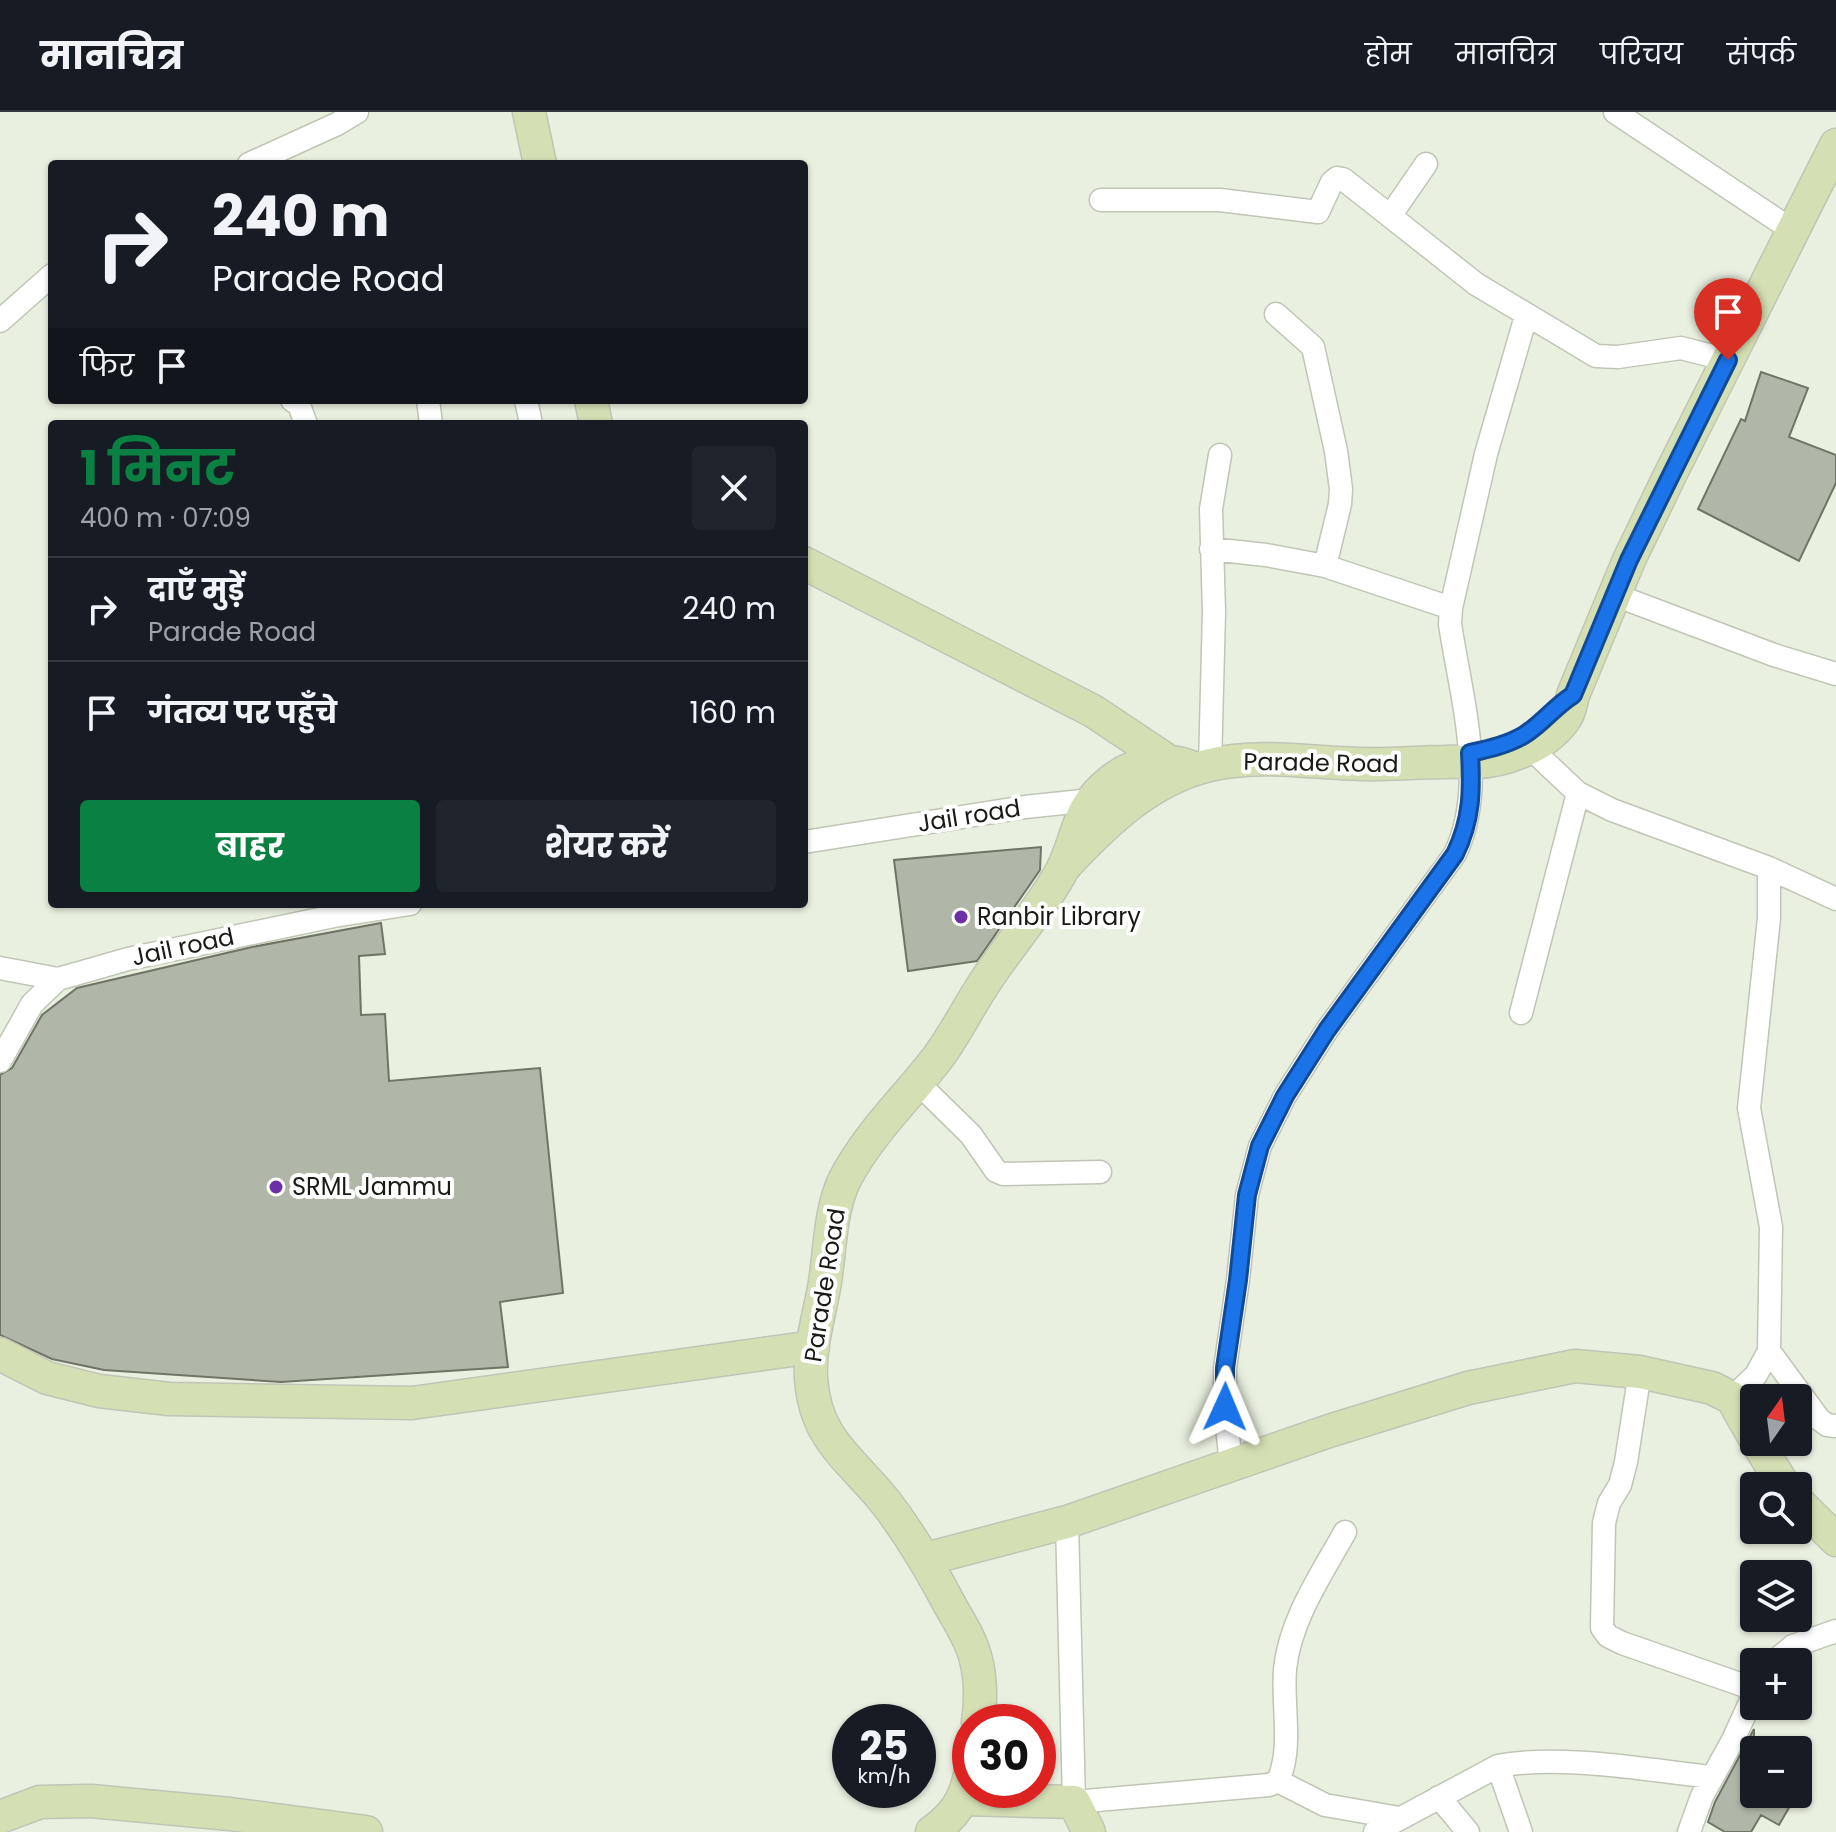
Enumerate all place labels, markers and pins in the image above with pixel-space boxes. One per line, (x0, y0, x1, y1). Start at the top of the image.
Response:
pin (1694, 278, 1762, 360)
place label: Ranbir Library (977, 900, 1141, 933)
marker: Ranbir Library (952, 908, 970, 926)
place label: SRML Jammu (292, 1170, 452, 1203)
marker: SRML Jammu (267, 1178, 285, 1196)

